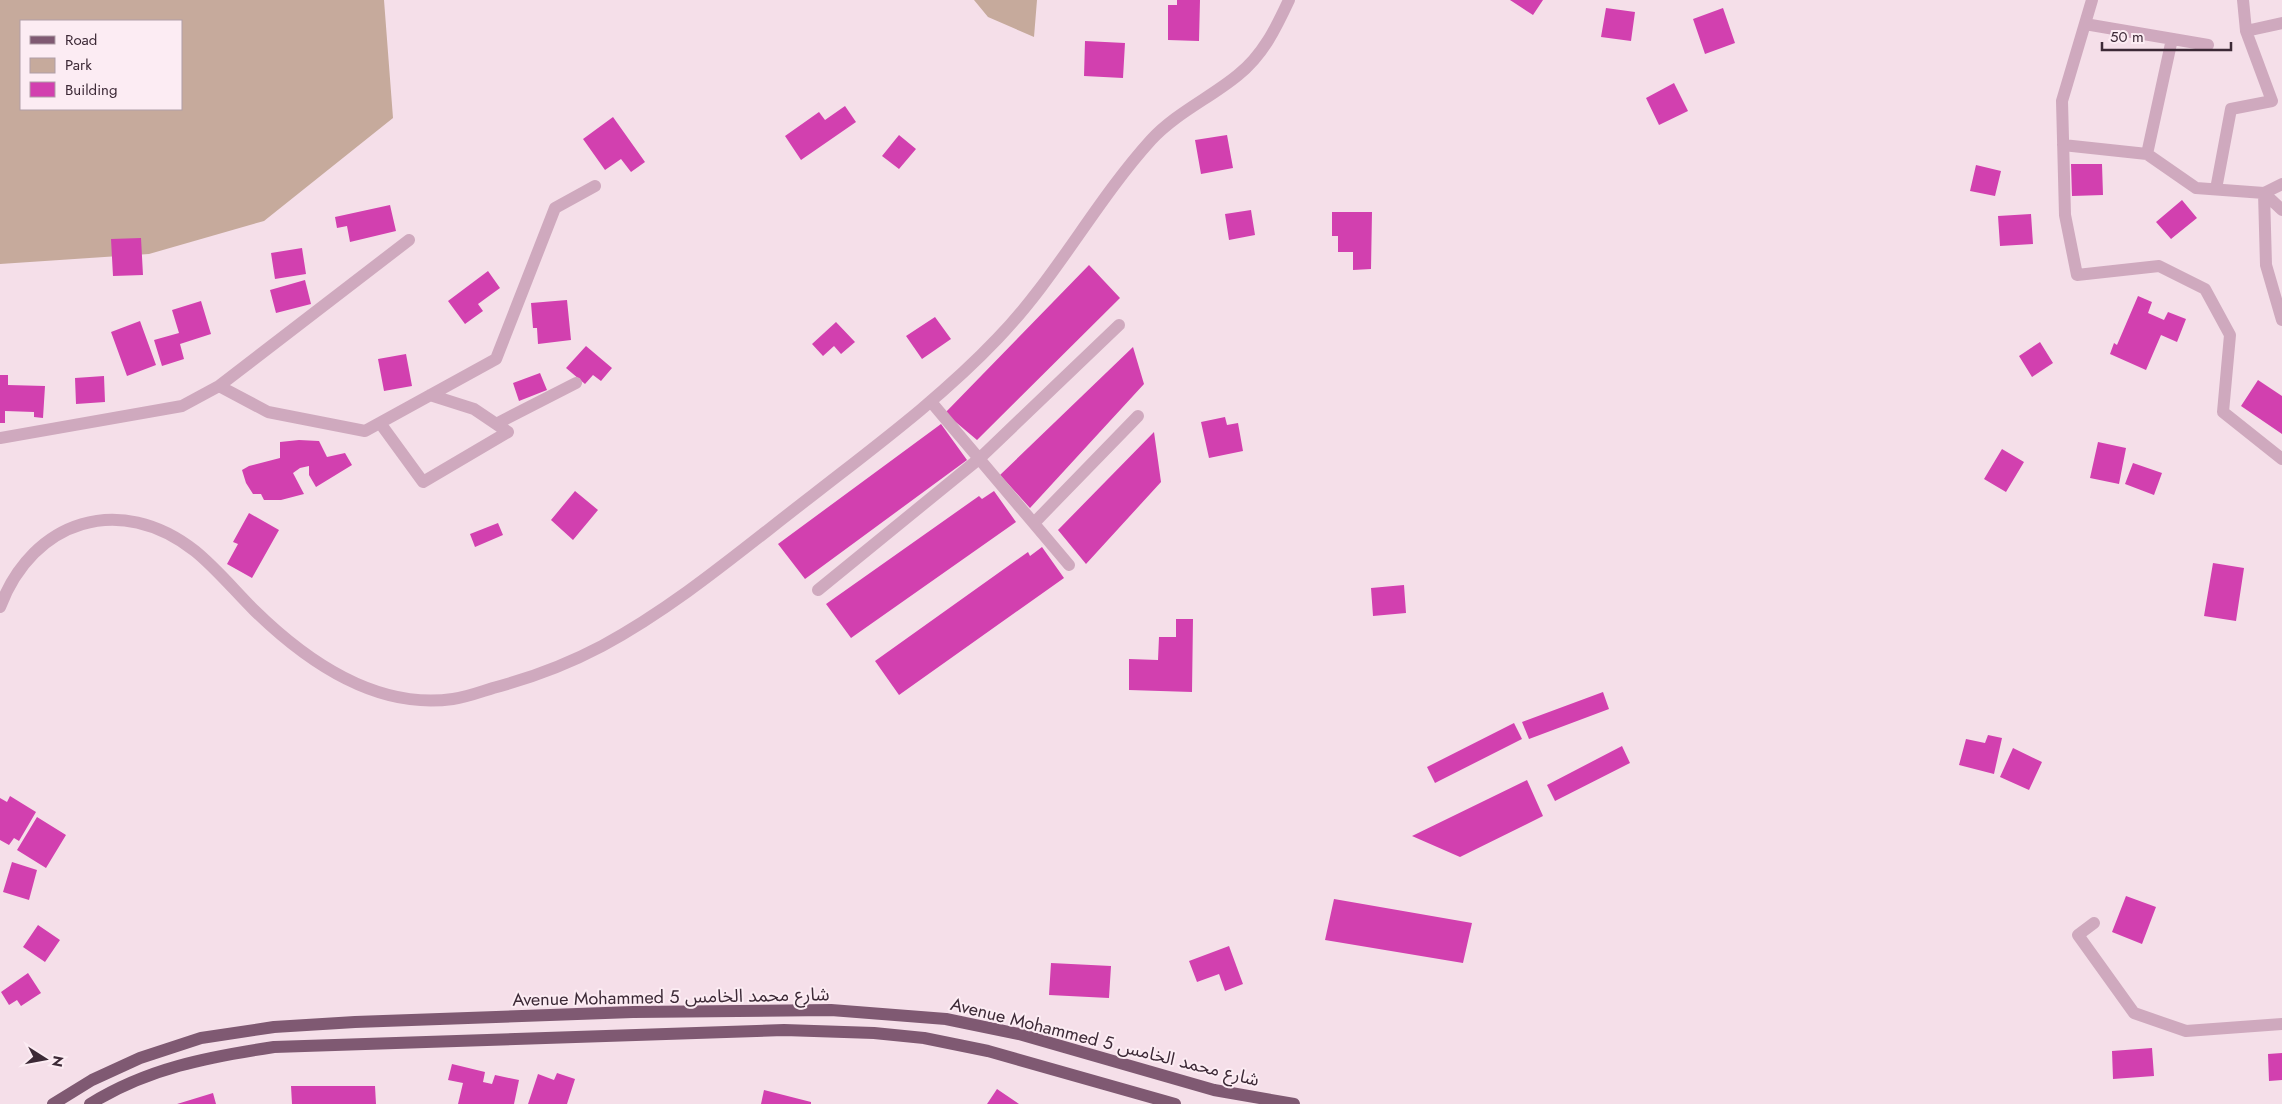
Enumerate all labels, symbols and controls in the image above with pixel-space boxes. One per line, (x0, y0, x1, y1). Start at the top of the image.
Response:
legend (20, 20, 182, 110)
scale bar (2102, 20, 2231, 52)
text: 50 m (2110, 26, 2144, 48)
text: Road (65, 29, 97, 51)
text: Park (65, 54, 92, 76)
text: Building (65, 79, 117, 101)
street label: Avenue Mohammed 5 شارع محمد الخامس (512, 981, 830, 1014)
street label: Avenue Mohammed 5 شارع محمد الخامس (948, 991, 1262, 1094)
north arrow (20, 1034, 70, 1084)
text: N (47, 1054, 69, 1069)

